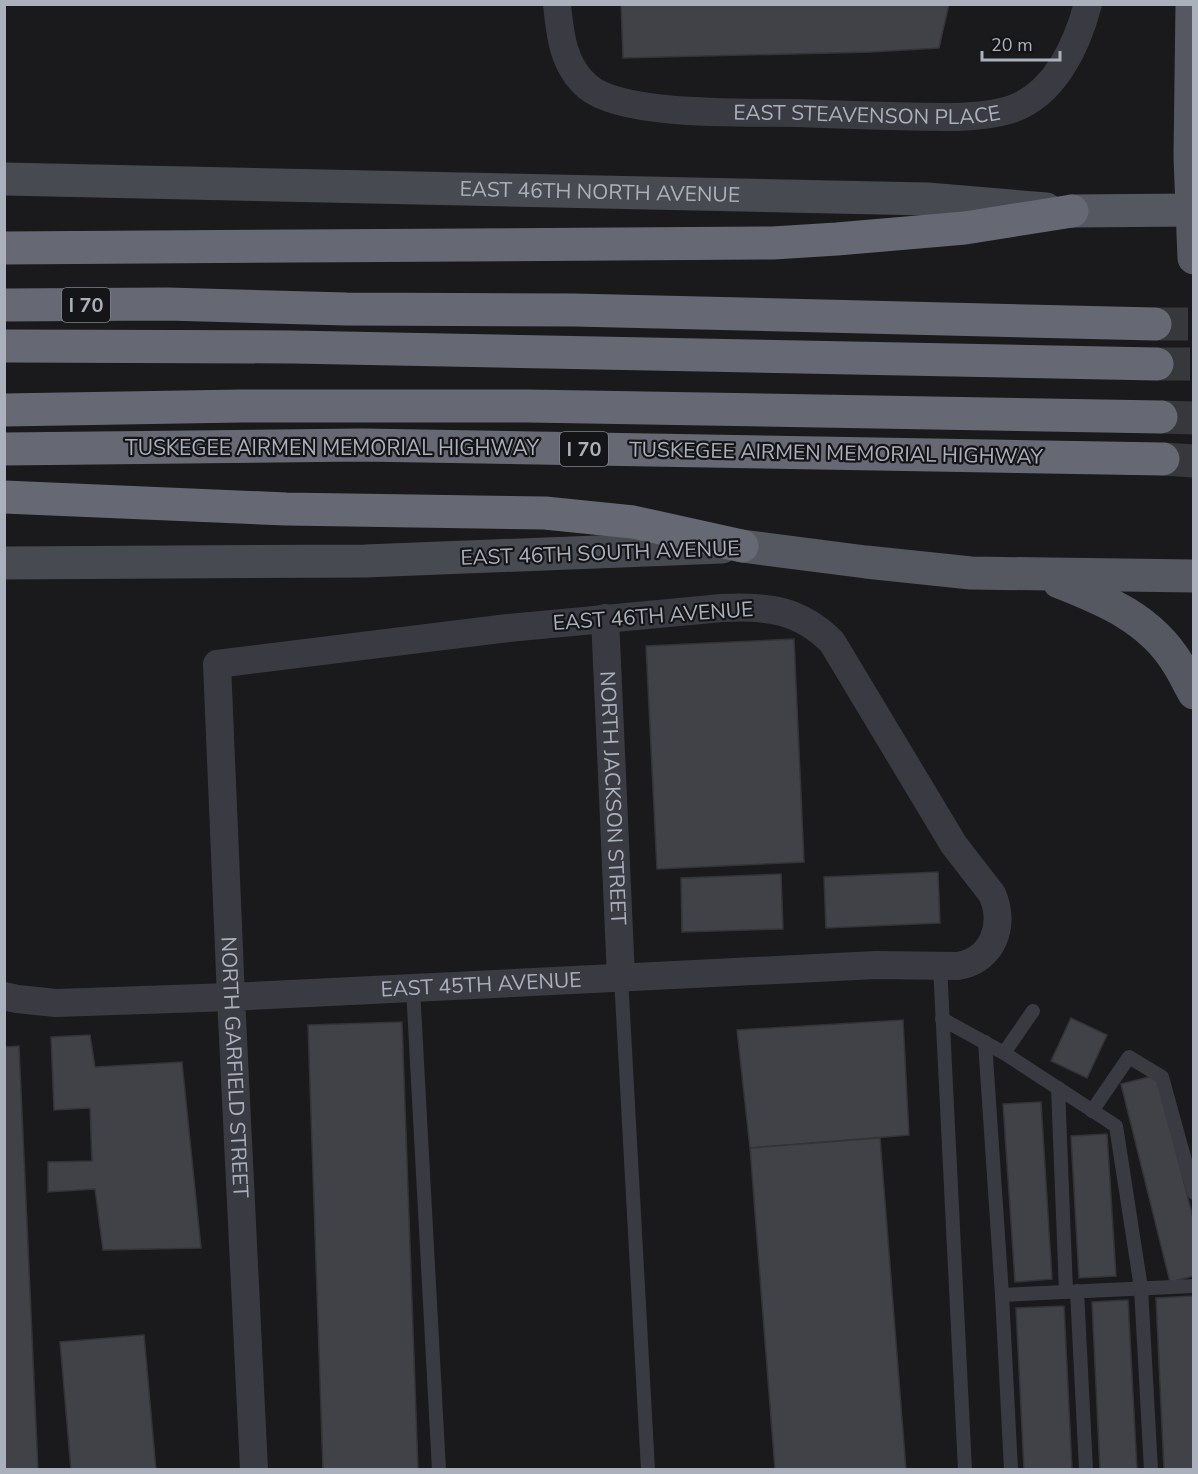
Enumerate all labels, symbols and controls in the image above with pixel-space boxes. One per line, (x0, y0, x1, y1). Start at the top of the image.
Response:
scale bar (982, 24, 1060, 62)
text: 20 m (991, 33, 1033, 57)
street label: EAST STEAVENSON PLACE (733, 99, 1002, 131)
street label: EAST 46TH NORTH AVENUE (459, 175, 740, 209)
road number: I 70 (62, 288, 110, 322)
road number: I 70 (560, 432, 608, 466)
street label: TUSKEGEE AIRMEN MEMORIAL HIGHWAY (125, 434, 539, 462)
street label: TUSKEGEE AIRMEN MEMORIAL HIGHWAY (629, 435, 1044, 471)
street label: EAST 46TH SOUTH AVENUE (460, 534, 740, 572)
street label: EAST 46TH AVENUE (552, 595, 754, 637)
street label: NORTH JACKSON STREET (593, 670, 633, 926)
street label: NORTH GARFIELD STREET (214, 936, 255, 1199)
street label: EAST 45TH AVENUE (380, 966, 582, 1004)

